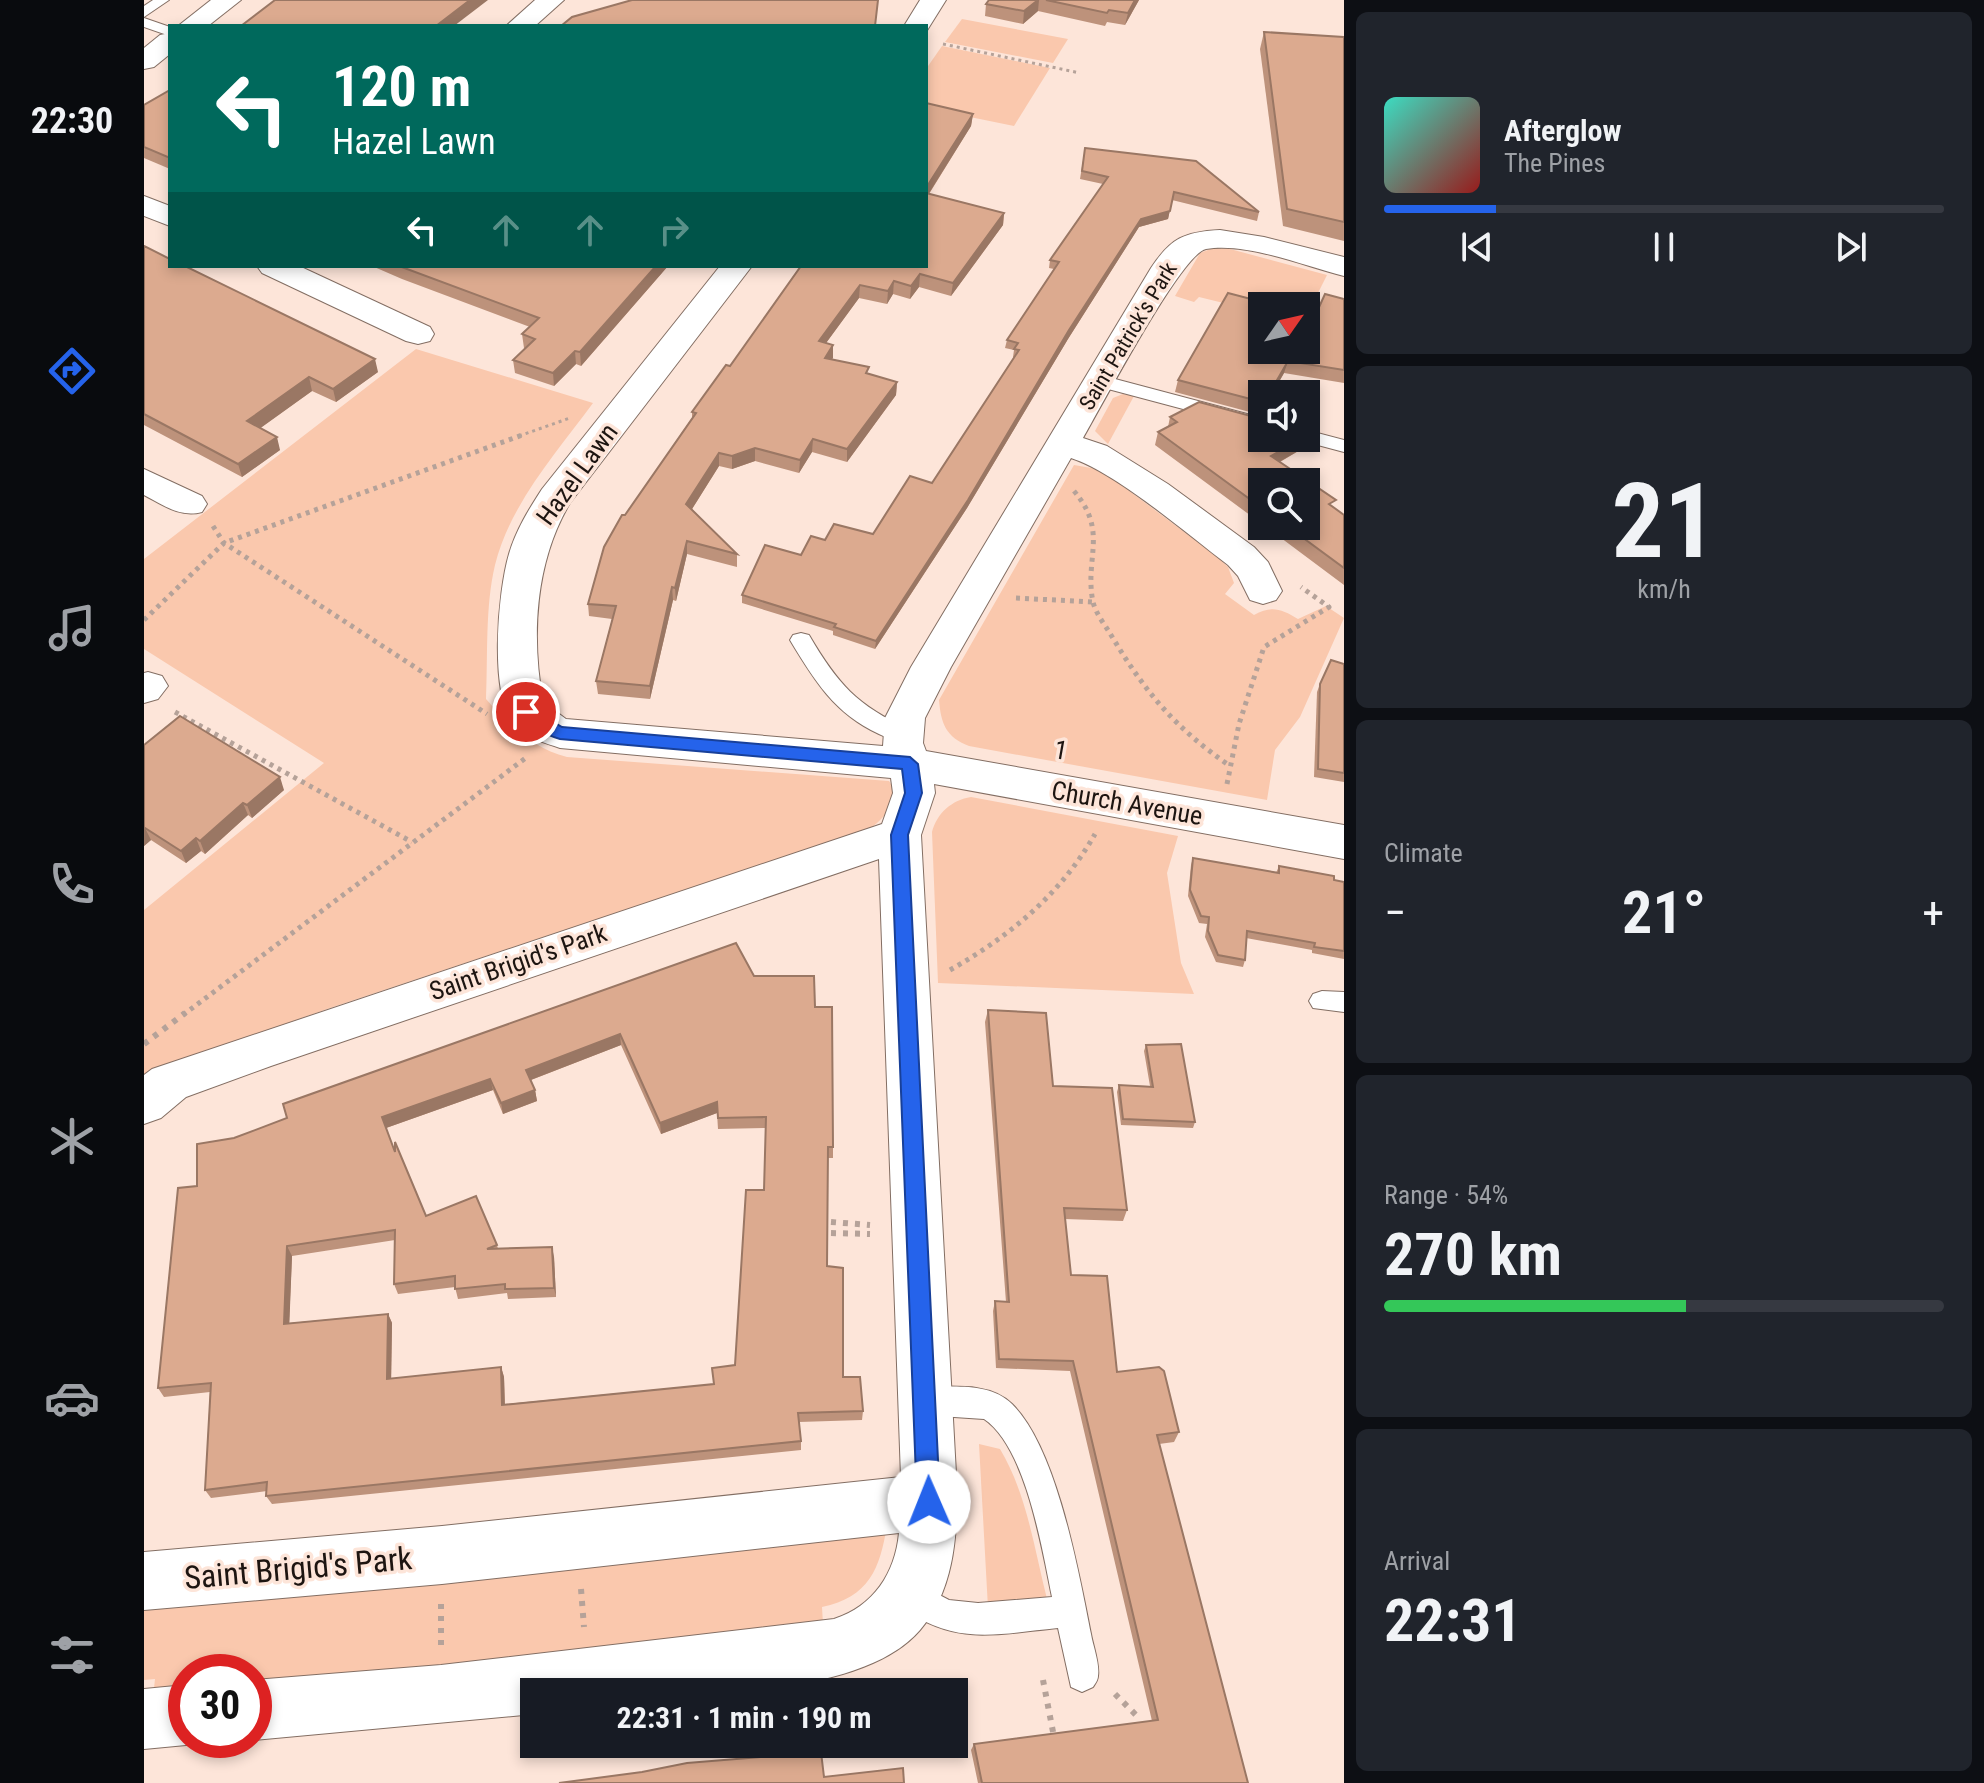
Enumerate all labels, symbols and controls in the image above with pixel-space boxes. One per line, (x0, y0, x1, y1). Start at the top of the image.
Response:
text: 120 m (332, 54, 471, 120)
icon: left (200, 56, 304, 160)
text: 22:30 (31, 100, 113, 142)
text: Afterglow (1504, 113, 1622, 148)
text: Hazel Lawn (332, 121, 496, 163)
text: The Pines (1504, 148, 1605, 178)
icon: left (400, 208, 444, 252)
icon: ahead (484, 208, 528, 252)
icon: ahead (568, 208, 612, 252)
icon: right (652, 208, 696, 252)
icon: previous (1455, 225, 1499, 269)
icon: pause (1642, 225, 1686, 269)
icon: next (1829, 225, 1873, 269)
street label: Saint Patrick's Park (1074, 258, 1182, 414)
north arrow (1248, 292, 1320, 364)
map controls (1248, 292, 1320, 540)
icon: directions (44, 343, 100, 399)
button: sound (1248, 380, 1320, 452)
street label: Hazel Lawn (530, 417, 624, 531)
text: 21 (1611, 461, 1717, 582)
button: search (1248, 468, 1320, 540)
text: km/h (1637, 574, 1691, 604)
icon: music (44, 600, 100, 656)
pin (492, 678, 560, 746)
icon: arrive (504, 690, 548, 734)
street label: 1 (1052, 734, 1070, 766)
street label: Church Avenue (1049, 775, 1205, 831)
text: Climate (1384, 838, 1463, 868)
icon: phone (44, 856, 100, 912)
text: 21° (1622, 877, 1706, 948)
text: − (1384, 887, 1406, 939)
text: + (1922, 887, 1944, 939)
street label: Saint Brigid's Park (425, 918, 611, 1006)
icon: climate (44, 1113, 100, 1169)
text: Range · 54% (1384, 1180, 1508, 1210)
text: 270 km (1384, 1219, 1562, 1290)
icon: car (44, 1370, 100, 1426)
position arrow (887, 1460, 971, 1544)
street label: Saint Brigid's Park (183, 1539, 414, 1597)
text: Arrival (1384, 1546, 1450, 1576)
text: 22:31 (1384, 1585, 1522, 1656)
icon: filters (44, 1627, 100, 1683)
speed limit sign: 30 (168, 1654, 272, 1758)
text: 22:31 · 1 min · 190 m (617, 1700, 871, 1735)

